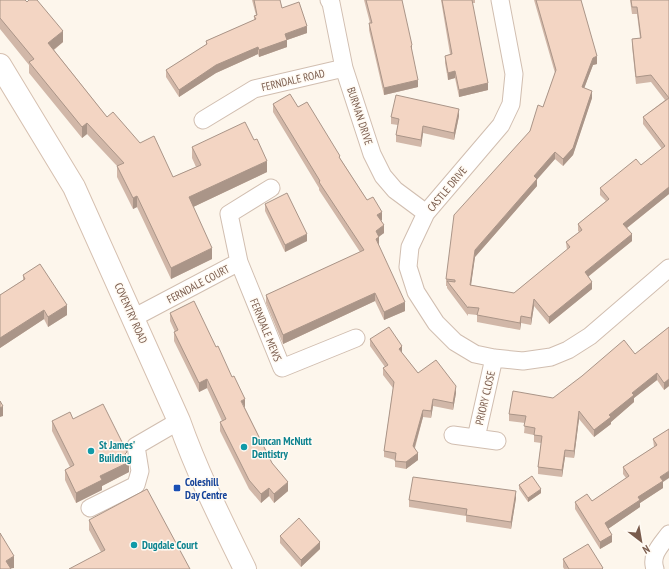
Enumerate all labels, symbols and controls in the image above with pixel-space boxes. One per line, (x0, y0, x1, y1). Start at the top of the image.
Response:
street label: FERNDALE ROAD (260, 66, 326, 94)
street label: BURMAN DRIVE (344, 85, 376, 147)
street label: CASTLE DRIVE (424, 163, 470, 214)
street label: FERNDALE COURT (164, 262, 232, 306)
street label: COVENTRY ROAD (111, 281, 151, 346)
street label: FERNDALE MEWS (247, 296, 285, 364)
street label: PRIORY CLOSE (472, 369, 498, 426)
place label: Duncan McNutt Dentistry (252, 434, 312, 461)
place label: St James' Building (99, 438, 135, 465)
marker: Duncan McNutt Dentistry (239, 442, 249, 452)
marker: St James' Building (86, 446, 96, 456)
place label: Coleshill Day Centre (185, 475, 227, 502)
marker: Coleshill Day Centre (172, 483, 182, 493)
north arrow (621, 521, 661, 561)
place label: Dugdale Court (142, 538, 199, 552)
marker: Dugdale Court (129, 540, 139, 550)
text: N (640, 542, 652, 557)

